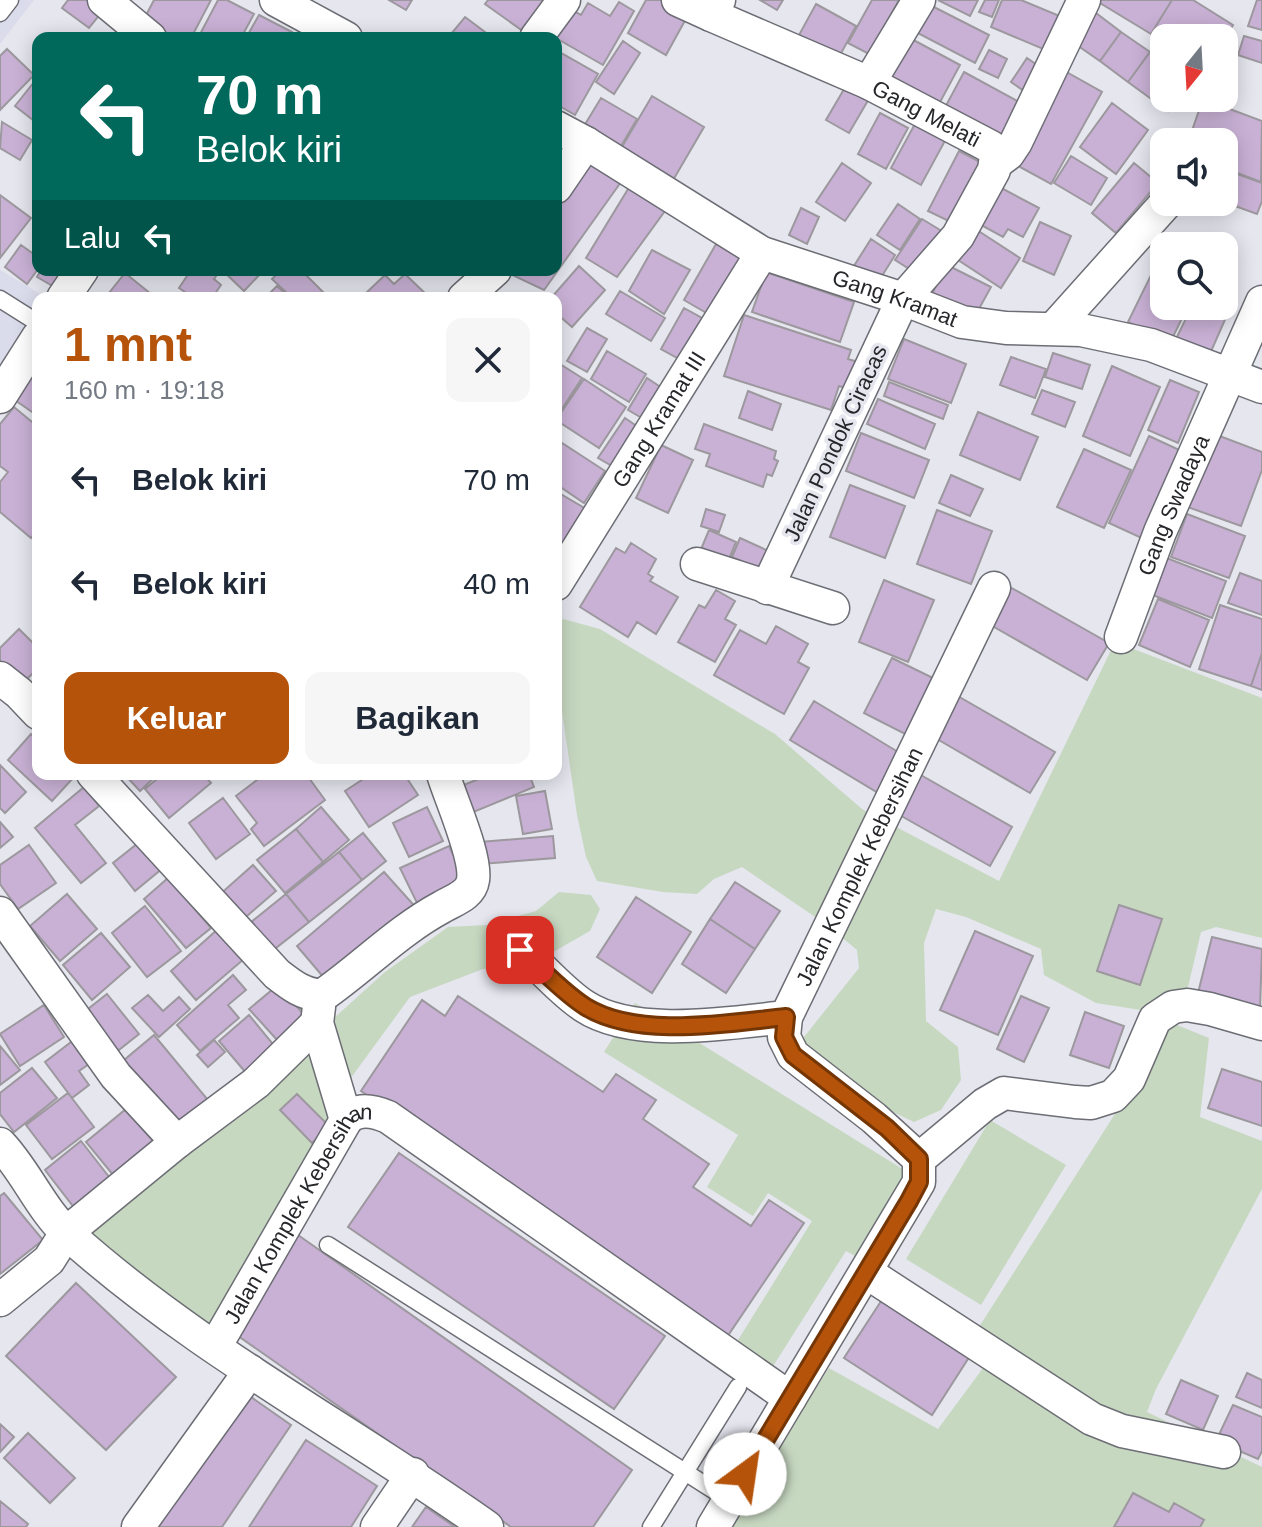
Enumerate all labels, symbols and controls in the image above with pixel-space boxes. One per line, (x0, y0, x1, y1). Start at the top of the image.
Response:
north arrow (1150, 24, 1238, 112)
map controls (1150, 24, 1238, 320)
text: 70 m (196, 63, 324, 126)
icon: left (64, 64, 168, 168)
street label: Gang Melati (868, 75, 985, 152)
button: sound (1150, 128, 1238, 216)
text: Belok kiri (196, 129, 342, 170)
icon: left (137, 216, 181, 260)
text: Lalu (64, 221, 121, 254)
button: search (1150, 232, 1238, 320)
street label: Gang Kramat (829, 265, 961, 332)
text: 1 mnt (64, 318, 192, 371)
button: close (446, 318, 530, 402)
street label: Jalan Pondok Ciracas (779, 341, 892, 545)
street label: Gang Kramat III (607, 347, 711, 492)
text: 160 m · 19:18 (64, 375, 224, 405)
street label: Gang Swadaya (1133, 430, 1215, 579)
icon: left (64, 458, 108, 502)
text: Belok kiri (132, 463, 267, 496)
text: 70 m (463, 463, 530, 496)
icon: left (64, 562, 108, 606)
text: Belok kiri (132, 567, 267, 600)
text: 40 m (463, 567, 530, 600)
button: Keluar (64, 672, 289, 764)
button: Bagikan (305, 672, 530, 764)
street label: Jalan Komplek Kebersihan (791, 743, 928, 990)
pin (486, 916, 554, 984)
icon: arrive (498, 928, 542, 972)
street label: Jalan Komplek Kebersihan (219, 1099, 373, 1328)
position arrow (703, 1432, 787, 1516)

